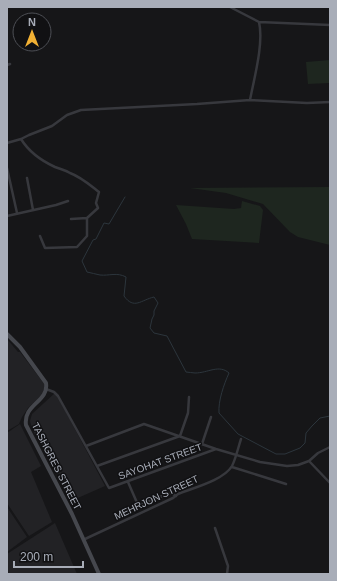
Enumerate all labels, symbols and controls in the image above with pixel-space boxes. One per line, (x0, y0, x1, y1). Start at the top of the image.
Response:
north arrow (12, 12, 52, 52)
text: N (28, 16, 36, 28)
street label: TASHGRES STREET (30, 421, 83, 512)
street label: SAYOHAT STREET (117, 441, 204, 482)
street label: MEHRJON STREET (112, 473, 200, 522)
scale bar (14, 543, 83, 569)
text: 200 m (20, 550, 53, 564)

